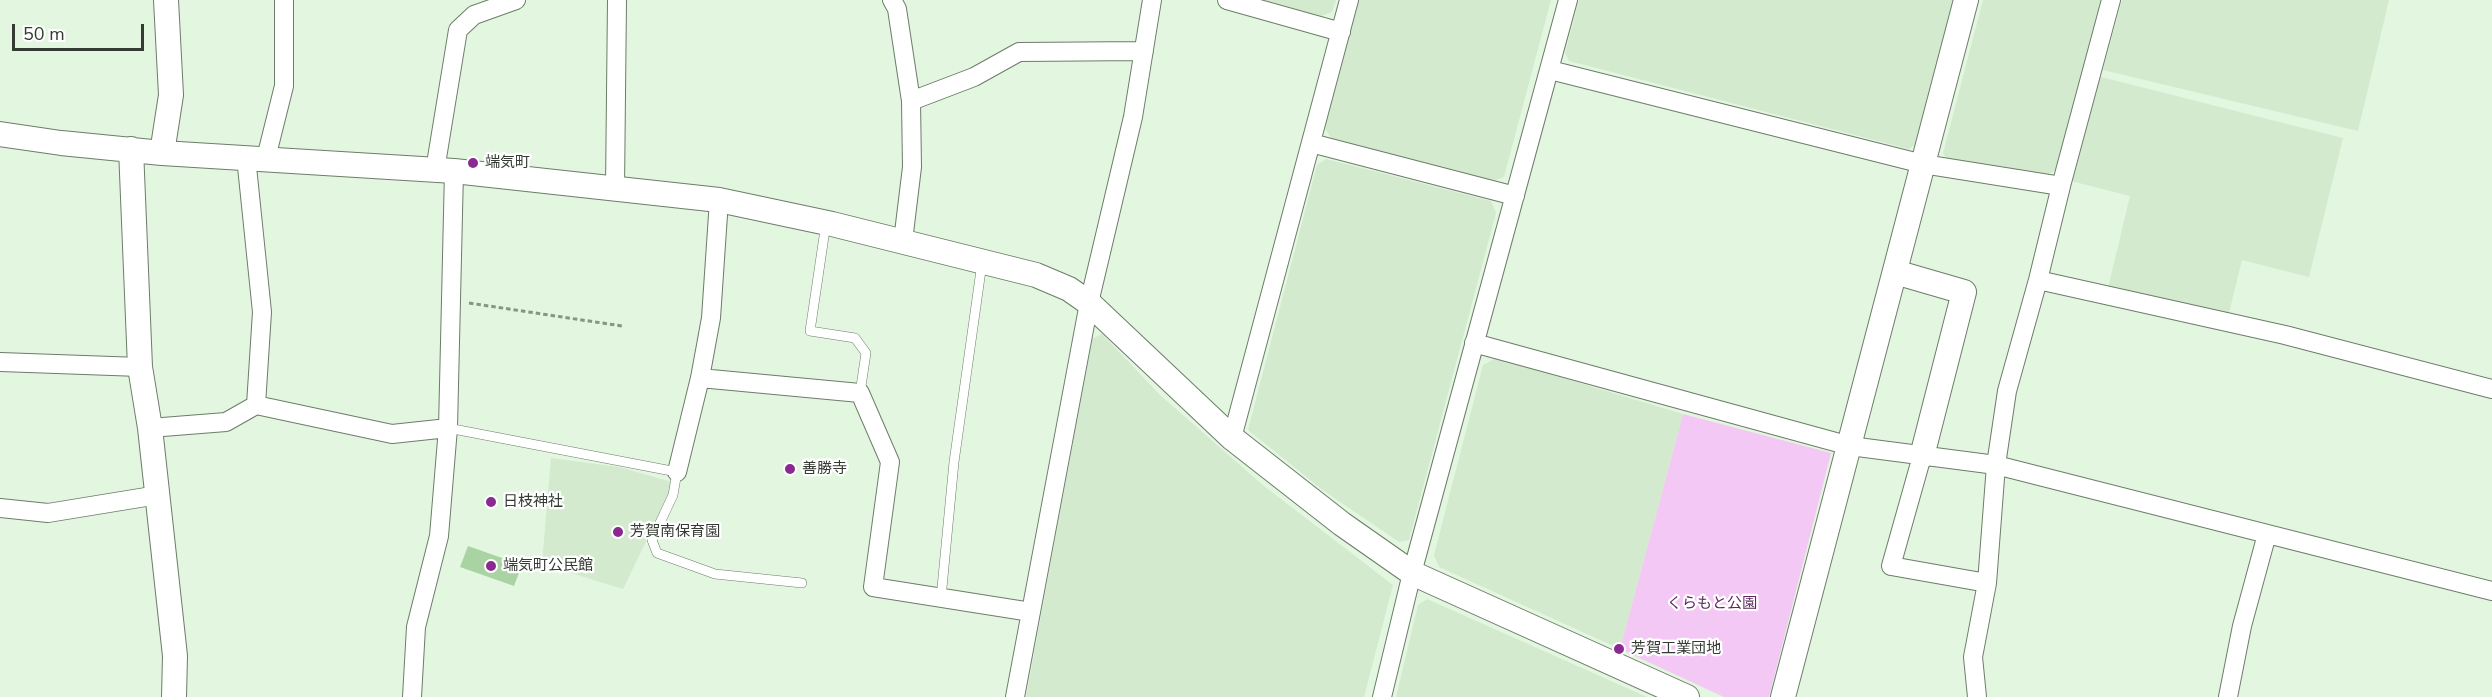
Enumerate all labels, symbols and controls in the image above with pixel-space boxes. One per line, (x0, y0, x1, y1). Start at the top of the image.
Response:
scale bar (15, 12, 147, 50)
text: 50 m (23, 22, 65, 46)
place label: 端気町 (485, 154, 530, 172)
marker: 端気町 (466, 156, 480, 170)
place label: 善勝寺 (802, 460, 847, 478)
marker: 善勝寺 (783, 462, 797, 476)
place label: 日枝神社 (503, 493, 563, 511)
marker: 日枝神社 (484, 495, 498, 509)
place label: 芳賀南保育園 (630, 523, 720, 541)
marker: 芳賀南保育園 (611, 525, 625, 539)
place label: 端気町公民館 (503, 557, 593, 575)
marker: 端気町公民館 (484, 559, 498, 573)
park label: くらもと公園 (1667, 595, 1757, 613)
place label: 芳賀工業団地 (1631, 640, 1721, 658)
marker: 芳賀工業団地 (1612, 642, 1626, 656)

